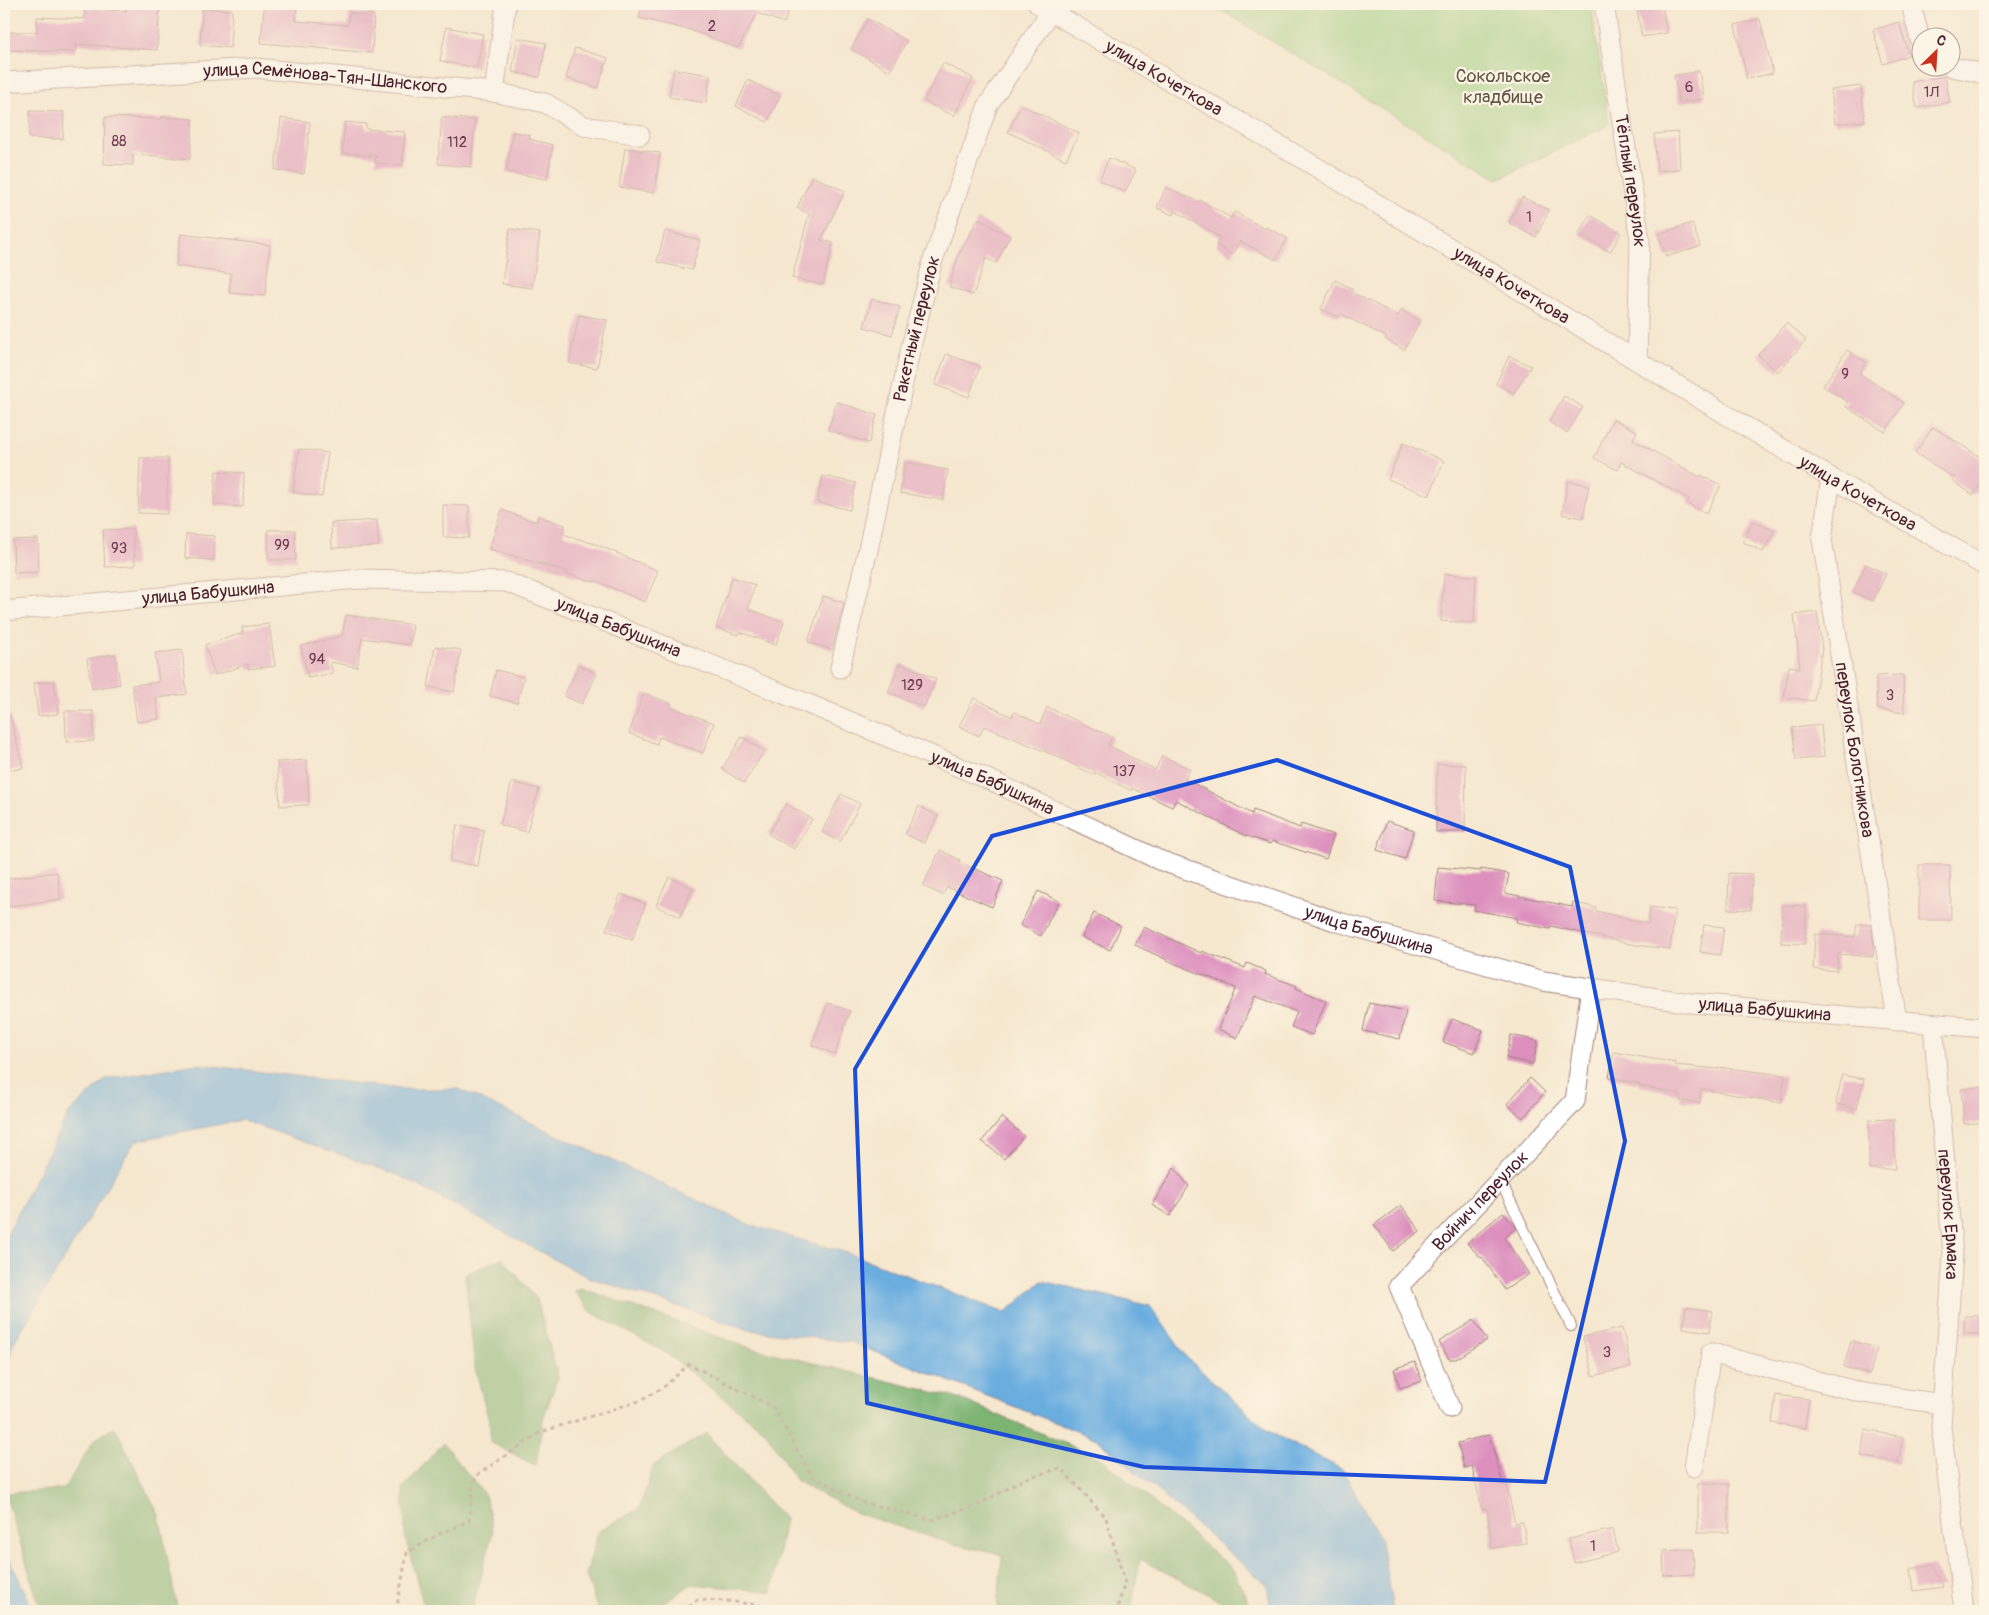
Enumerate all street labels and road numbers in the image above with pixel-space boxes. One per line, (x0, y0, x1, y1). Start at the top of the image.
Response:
street label: улица Кочеткова (1100, 34, 1227, 121)
street label: улица Семёнова-Тян-Шанского (202, 57, 449, 99)
street label: Тёплый переулок (1609, 113, 1651, 248)
street label: улица Кочеткова (1448, 241, 1574, 330)
street label: Ракетный переулок (889, 253, 946, 404)
street label: улица Кочеткова (1794, 450, 1921, 537)
street label: улица Бабушкина (140, 576, 275, 611)
street label: улица Бабушкина (552, 592, 684, 663)
street label: переулок Болотникова (1829, 661, 1879, 839)
street label: улица Бабушкина (926, 745, 1058, 821)
street label: улица Бабушкина (1301, 900, 1436, 961)
street label: улица Бабушкина (1697, 993, 1832, 1027)
street label: Войнич переулок (1427, 1146, 1534, 1256)
street label: переулок Ермака (1932, 1148, 1964, 1280)

